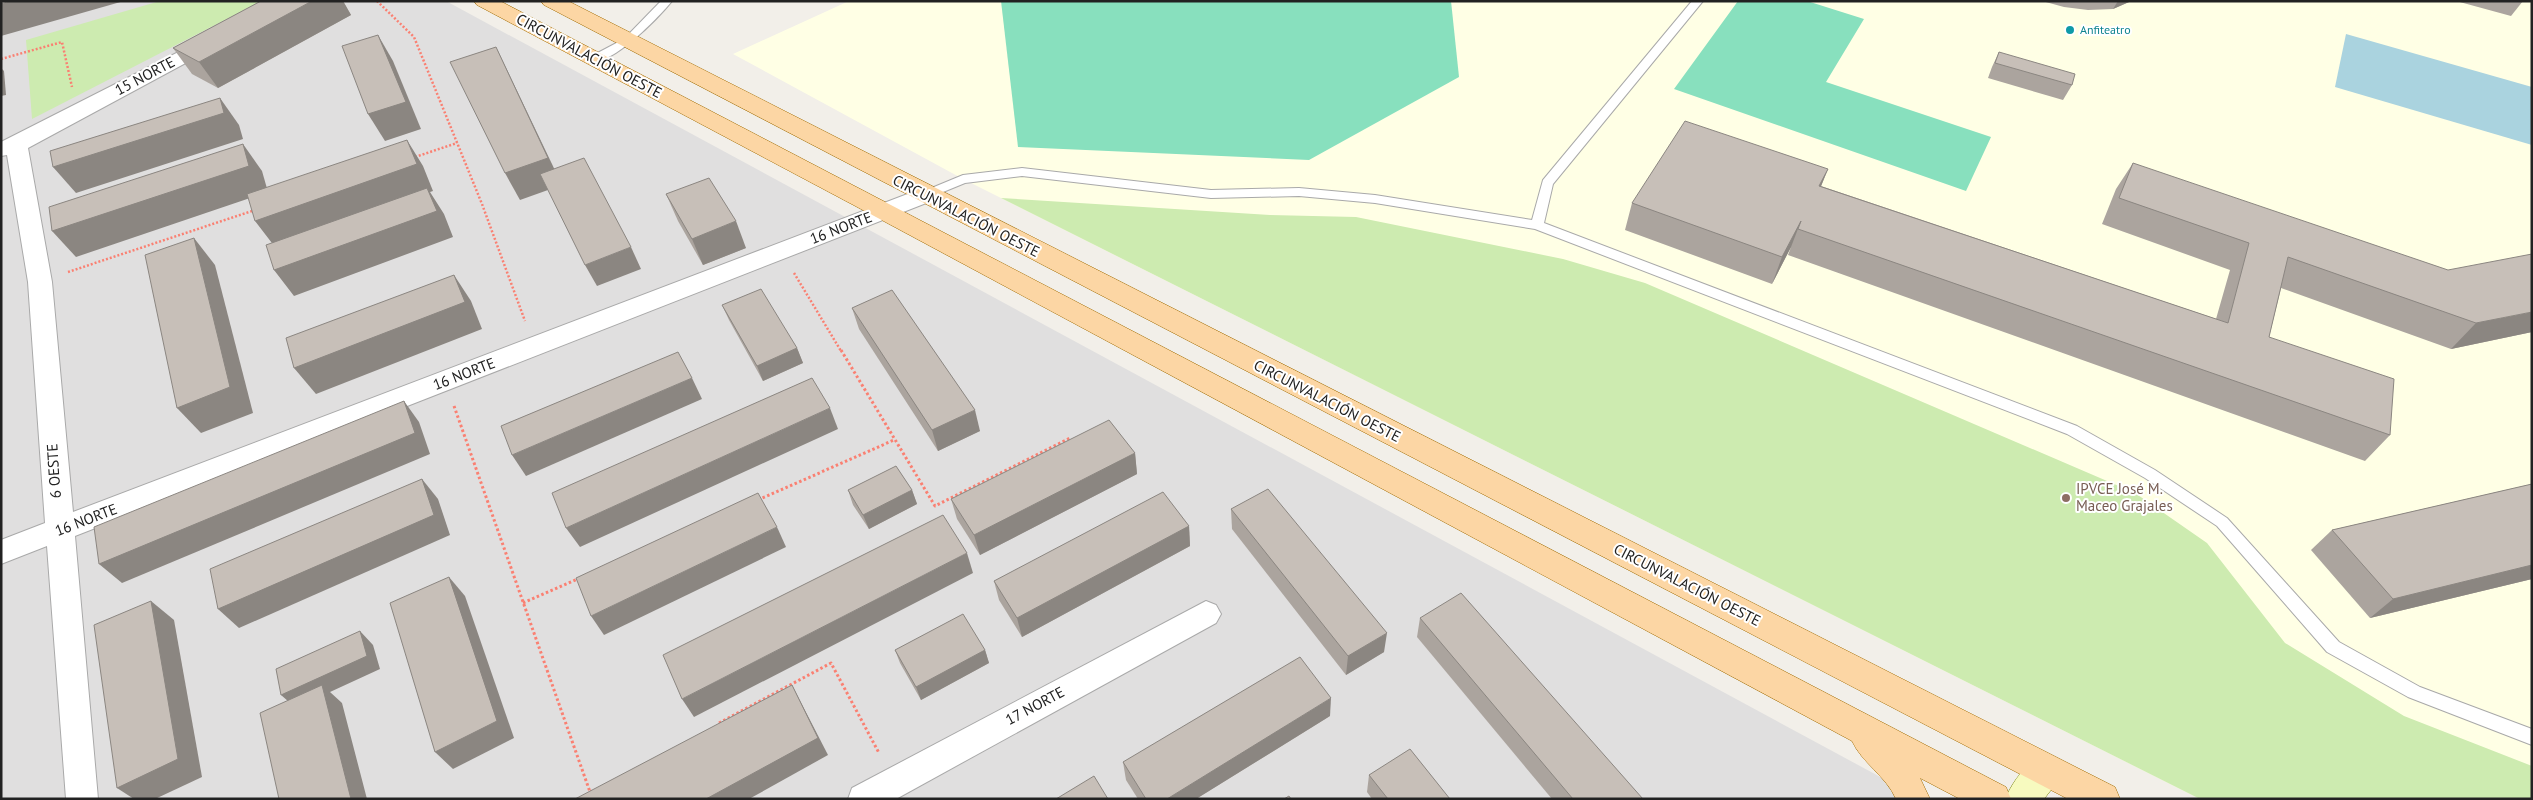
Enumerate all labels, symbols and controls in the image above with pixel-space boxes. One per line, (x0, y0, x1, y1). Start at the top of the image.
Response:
street label: CIRCUNVALACIÓN OESTE (513, 9, 665, 102)
place label: Anfiteatro (2080, 22, 2131, 37)
marker: Anfiteatro (2064, 24, 2076, 36)
street label: 15 NORTE (112, 52, 178, 99)
street label: CIRCUNVALACIÓN OESTE (890, 170, 1043, 261)
street label: 16 NORTE (807, 207, 875, 248)
street label: 16 NORTE (430, 353, 498, 394)
street label: CIRCUNVALACIÓN OESTE (1251, 355, 1404, 446)
street label: 6 OESTE (42, 443, 65, 499)
place label: IPVCE José M. Maceo Grajales (2076, 479, 2173, 515)
marker: IPVCE José M. Maceo Grajales (2060, 492, 2072, 504)
street label: 16 NORTE (52, 499, 120, 540)
street label: CIRCUNVALACIÓN OESTE (1611, 539, 1764, 630)
street label: 17 NORTE (1002, 682, 1068, 729)

